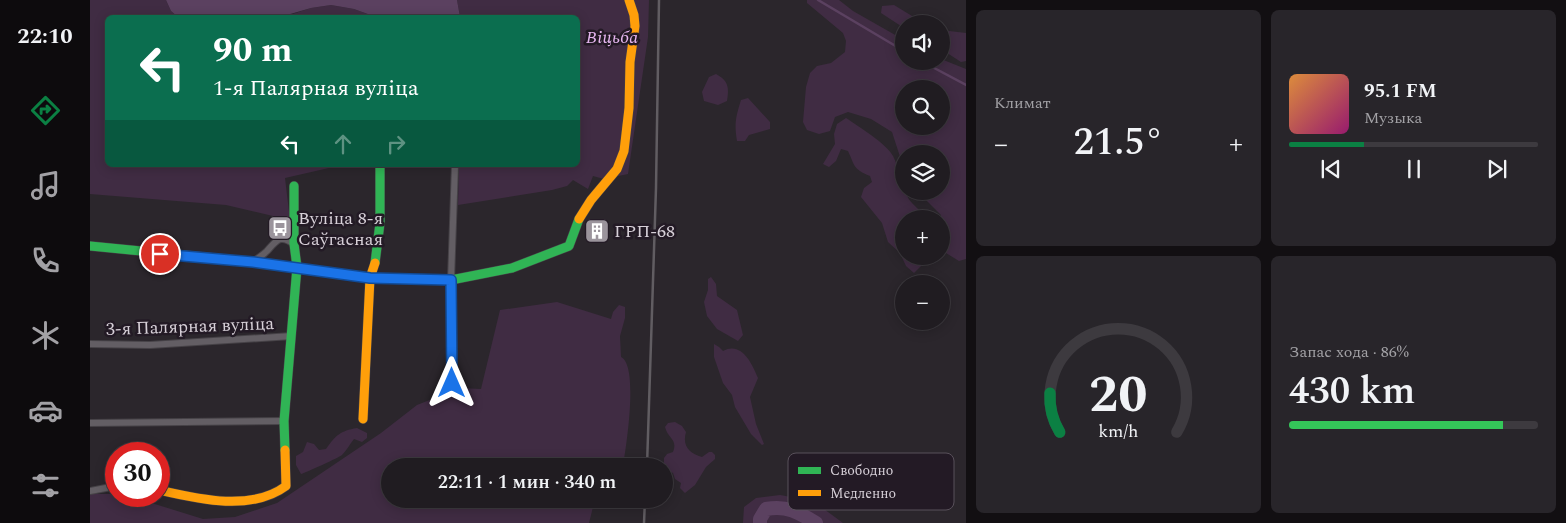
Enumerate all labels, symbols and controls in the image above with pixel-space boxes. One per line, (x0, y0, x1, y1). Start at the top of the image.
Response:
map controls (895, 15, 950, 330)
button: sound (895, 15, 950, 70)
text: 22:10 (17, 20, 73, 53)
text: 90 m (213, 24, 293, 77)
park label: Віцьба (586, 24, 638, 51)
icon: left (130, 35, 195, 100)
text: 1-я Палярная вуліца (213, 72, 419, 105)
text: 95.1 FM (1364, 77, 1437, 106)
button: search (895, 80, 950, 135)
text: Климат (994, 91, 1051, 115)
icon: directions (28, 93, 63, 128)
text: Музыка (1364, 106, 1422, 130)
text: 21.5° (1073, 114, 1164, 172)
text: − (994, 123, 1008, 166)
text: + (1229, 123, 1243, 166)
icon: left (276, 130, 304, 158)
icon: ahead (329, 130, 357, 158)
icon: right (382, 130, 410, 158)
button: layers (895, 145, 950, 200)
icon: previous (1317, 155, 1345, 183)
icon: pause (1400, 155, 1428, 183)
icon: next (1483, 155, 1511, 183)
icon: music (28, 168, 63, 203)
place label: Вуліца 8-я Саўгасная (298, 205, 383, 253)
button: + (895, 210, 950, 265)
bus stop icon: Вуліца 8-я Саўгасная (267, 215, 293, 241)
building icon: ГРП-68 (584, 218, 610, 244)
place label: ГРП-68 (614, 218, 675, 245)
pin (139, 233, 181, 275)
icon: arrive (146, 240, 174, 268)
icon: phone (28, 243, 63, 278)
button: − (895, 275, 950, 330)
street label: 3-я Палярная вуліца (105, 310, 275, 343)
icon: climate (28, 318, 63, 353)
text: Запас хода · 86% (1289, 340, 1409, 364)
position arrow (425, 356, 477, 408)
text: 20 (1089, 356, 1148, 435)
text: 430 km (1289, 363, 1415, 421)
icon: car (28, 393, 63, 428)
text: km/h (1098, 418, 1139, 445)
speed limit sign: 30 (105, 442, 170, 507)
legend (788, 453, 954, 510)
text: Свободно (830, 460, 893, 481)
icon: filters (28, 468, 63, 503)
text: 22:11 · 1 мин · 340 m (438, 468, 616, 497)
text: Медленно (830, 483, 896, 504)

